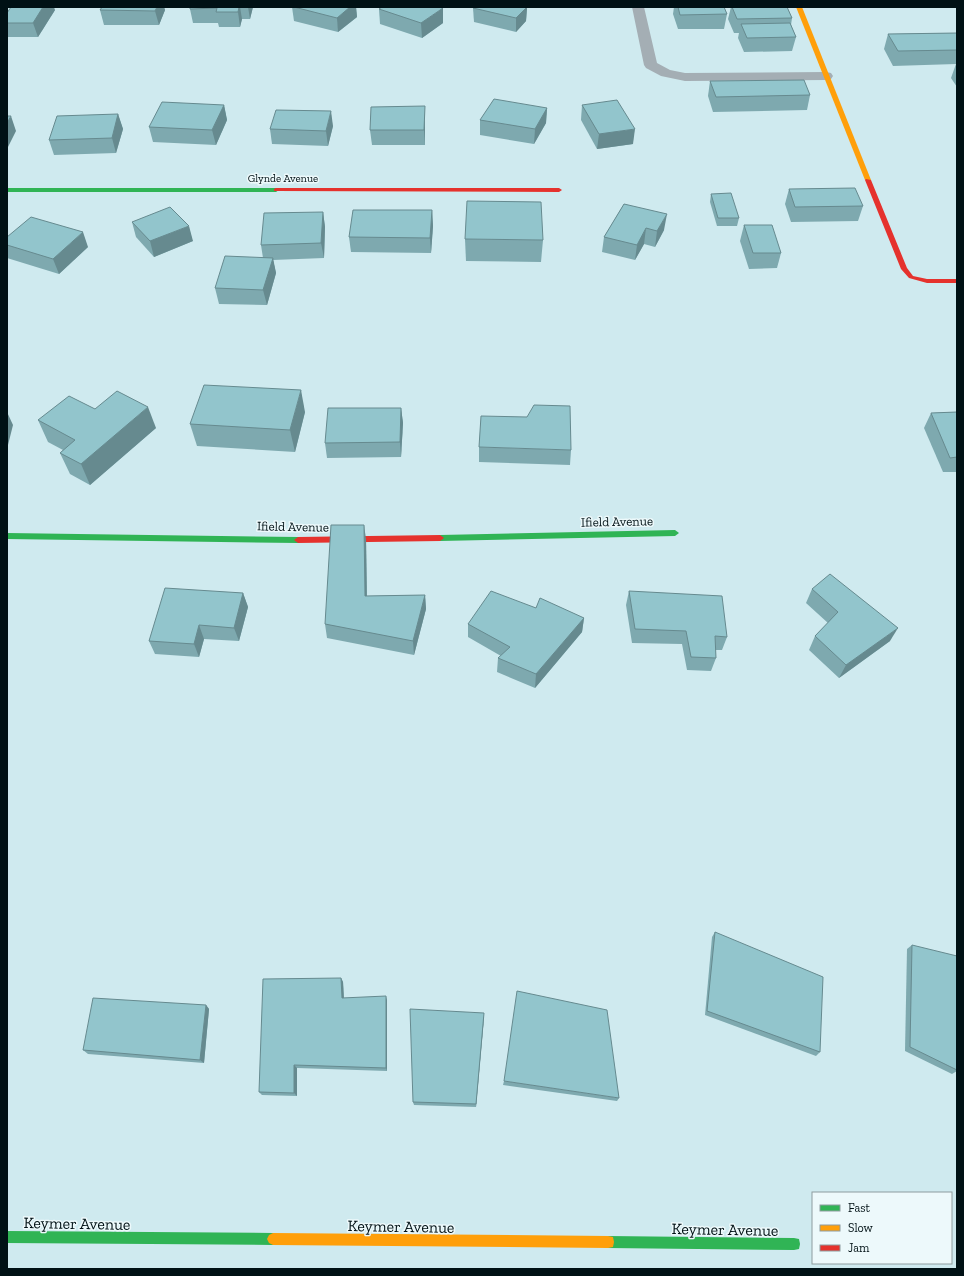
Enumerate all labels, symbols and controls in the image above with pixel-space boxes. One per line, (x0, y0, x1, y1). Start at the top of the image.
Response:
street label: Glynde Avenue (248, 172, 318, 185)
street label: Ifield Avenue (581, 513, 653, 530)
street label: Ifield Avenue (257, 518, 329, 535)
legend (812, 1192, 952, 1264)
text: Fast (848, 1201, 871, 1215)
street label: Keymer Avenue (23, 1213, 131, 1234)
street label: Keymer Avenue (347, 1216, 455, 1237)
street label: Keymer Avenue (671, 1219, 779, 1240)
text: Slow (848, 1221, 874, 1235)
text: Jam (848, 1241, 870, 1255)

